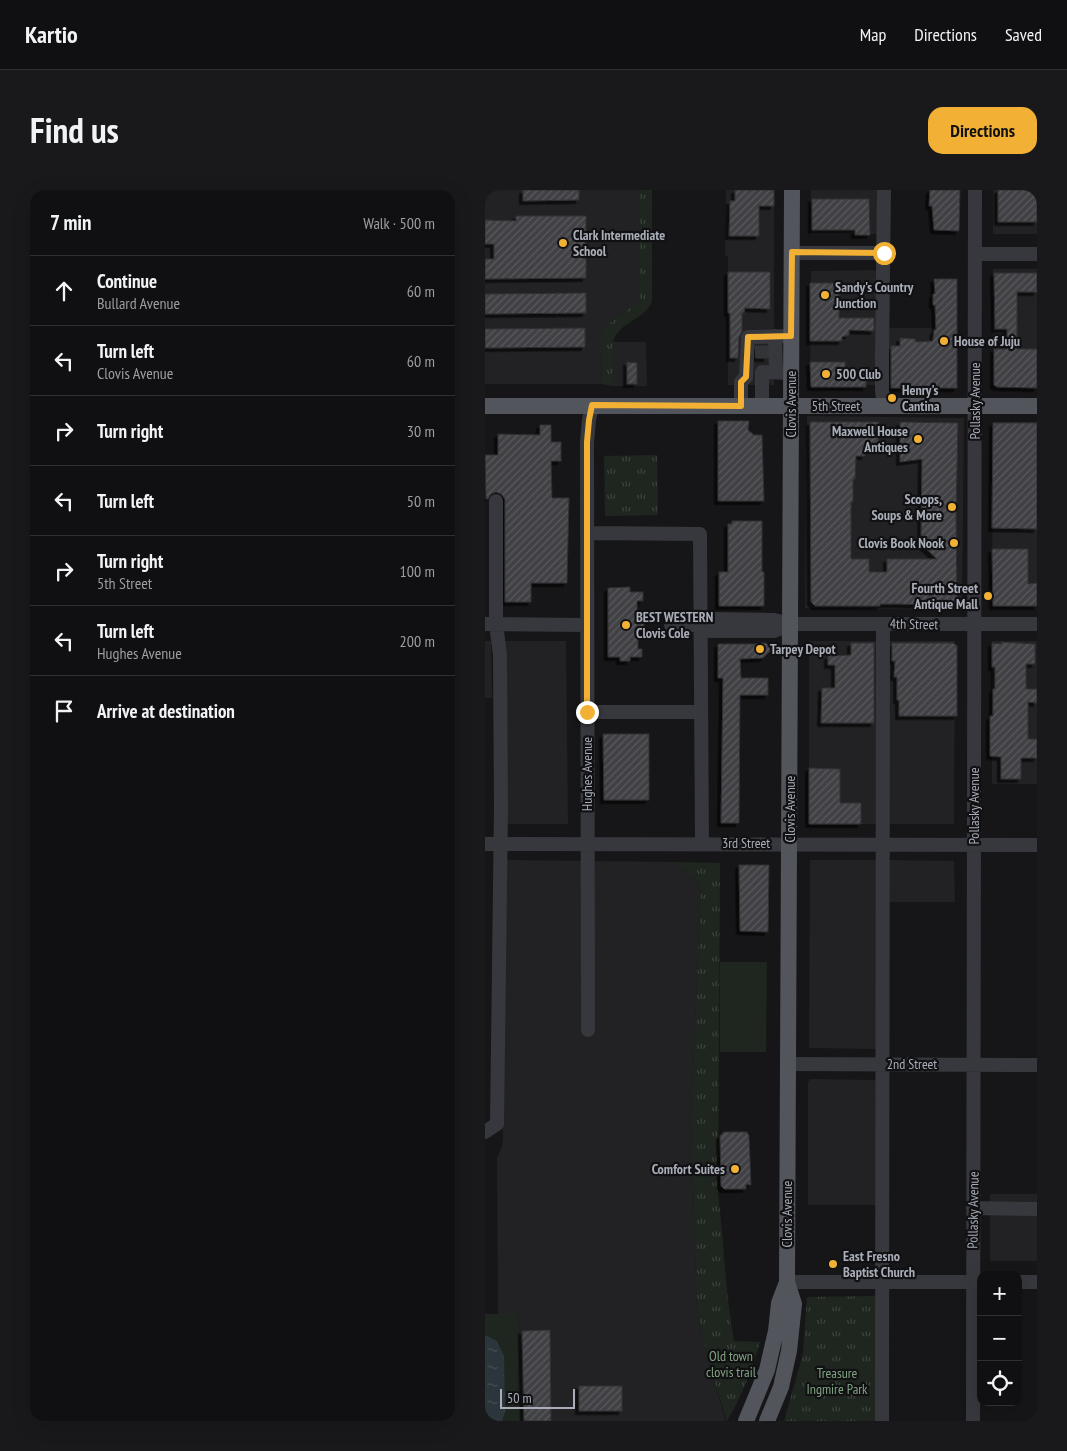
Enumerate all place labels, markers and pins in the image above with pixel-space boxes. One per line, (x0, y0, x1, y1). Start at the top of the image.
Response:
place label: Clark Intermediate School (573, 226, 665, 260)
marker: Clark Intermediate School (557, 237, 569, 249)
place label: Sandy's Country Junction (834, 278, 914, 312)
marker: Sandy's Country Junction (819, 289, 831, 301)
place label: House of Juju (954, 332, 1020, 350)
marker: House of Juju (938, 335, 950, 347)
place label: 500 Club (836, 365, 881, 383)
marker: 500 Club (820, 368, 832, 380)
place label: Henry's Cantina (902, 381, 940, 415)
marker: Henry's Cantina (886, 392, 898, 404)
place label: Maxwell House Antiques (832, 422, 908, 456)
marker: Maxwell House Antiques (912, 433, 924, 445)
place label: Scoops, Soups & More (871, 490, 942, 524)
marker: Scoops, Soups & More (946, 501, 958, 513)
place label: Clovis Book Nook (858, 534, 944, 552)
marker: Clovis Book Nook (948, 537, 960, 549)
place label: Fourth Street Antique Mall (912, 579, 979, 613)
marker: Fourth Street Antique Mall (982, 590, 994, 602)
place label: BEST WESTERN Clovis Cole (636, 608, 713, 642)
marker: BEST WESTERN Clovis Cole (620, 619, 632, 631)
place label: Tarpey Depot (770, 640, 836, 658)
marker: Tarpey Depot (754, 643, 766, 655)
place label: Comfort Suites (652, 1160, 725, 1178)
marker: Comfort Suites (729, 1163, 741, 1175)
place label: East Fresno Baptist Church (843, 1247, 915, 1281)
marker: East Fresno Baptist Church (827, 1258, 839, 1270)

